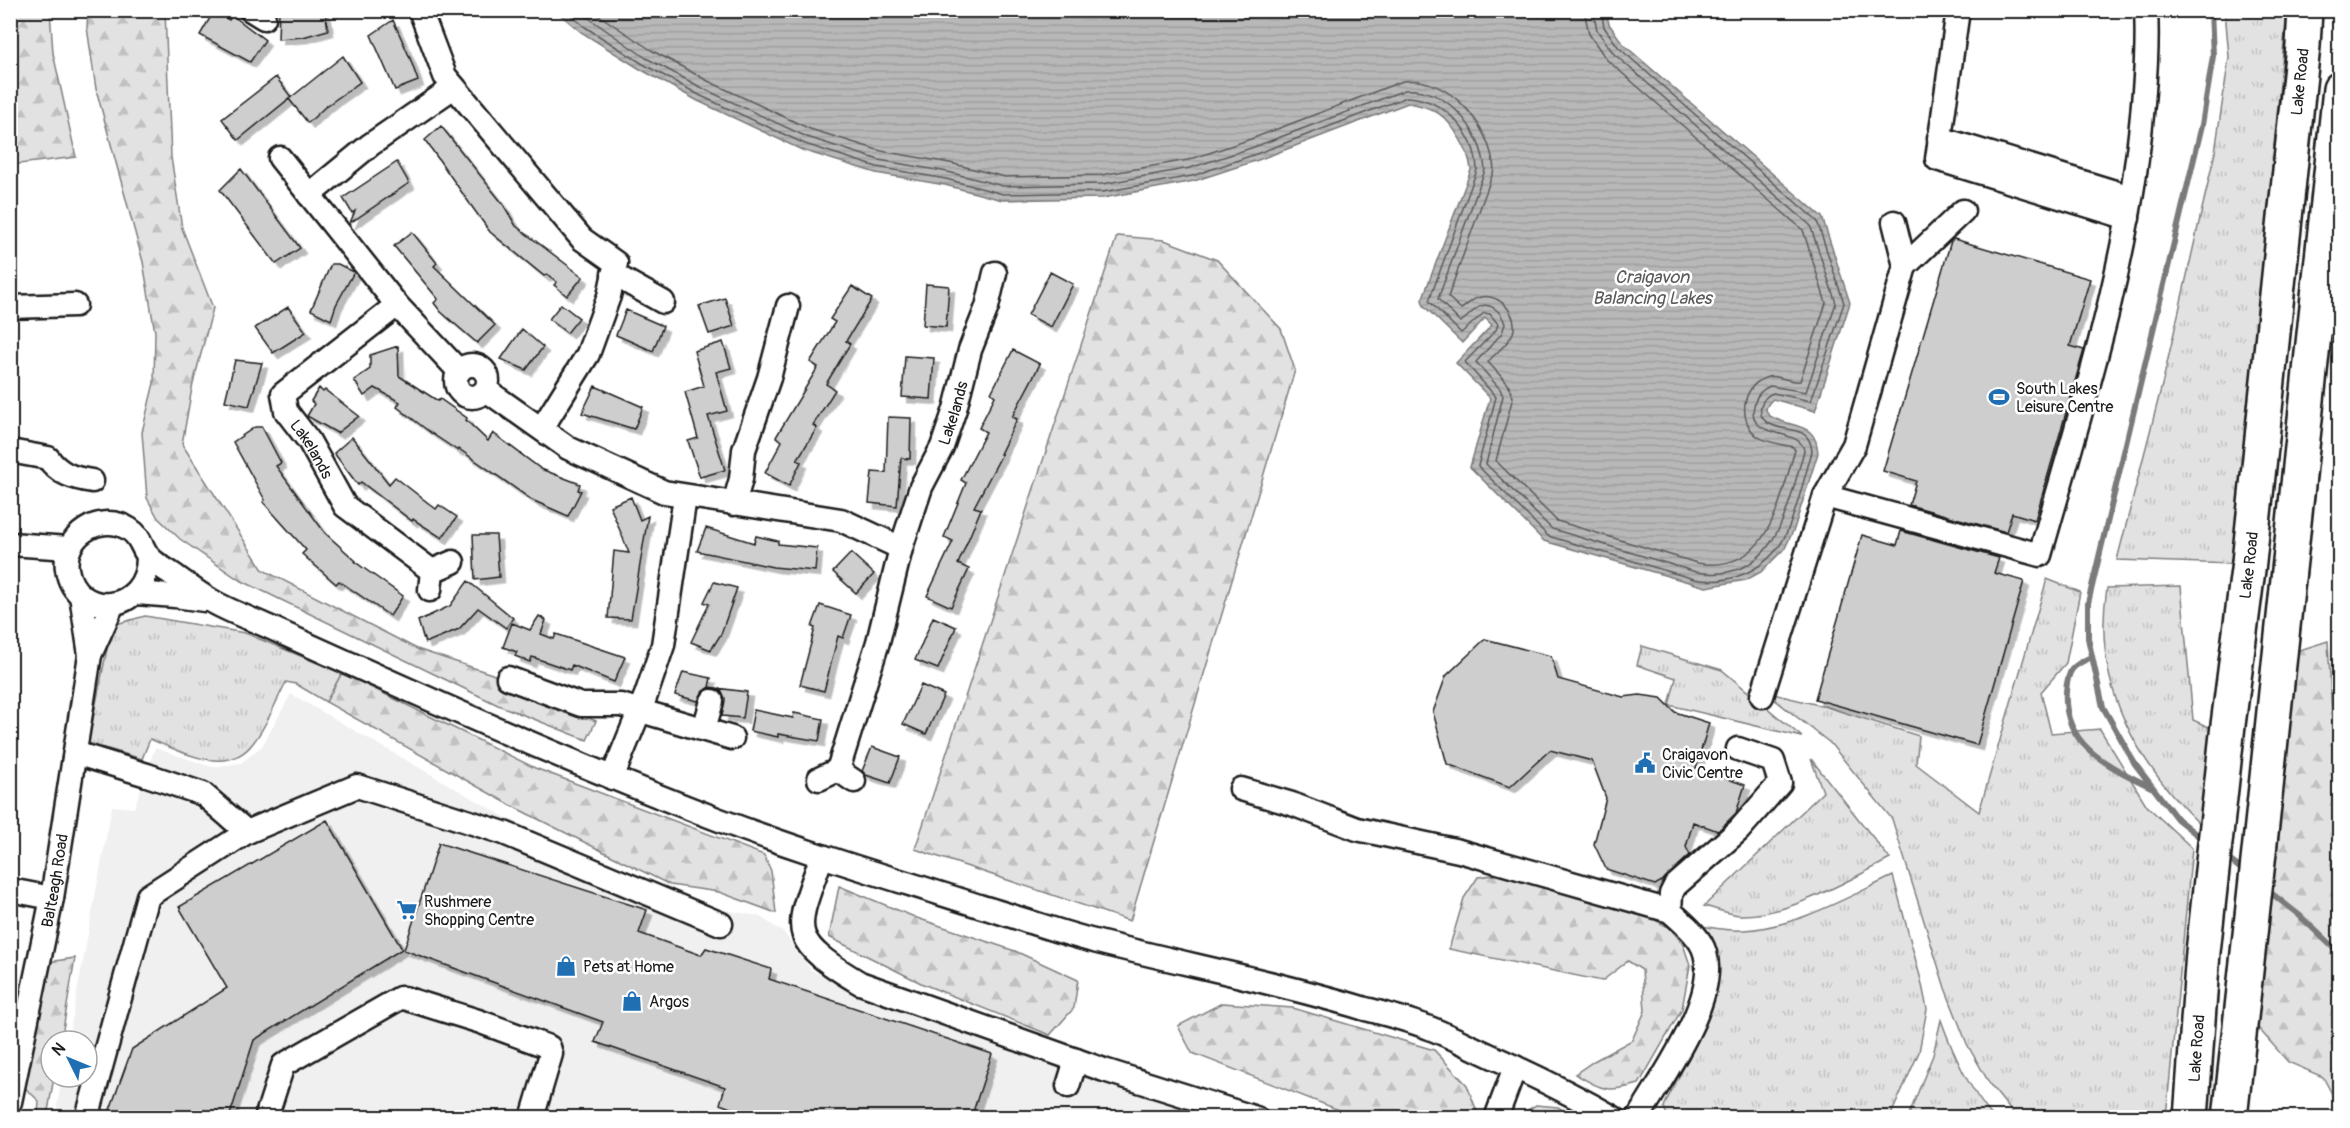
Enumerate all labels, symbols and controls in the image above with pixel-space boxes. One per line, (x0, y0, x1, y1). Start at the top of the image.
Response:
street label: Lake Road (2287, 47, 2314, 117)
water label: Craigavon Balancing Lakes (1592, 266, 1714, 310)
street label: Lakelands (934, 379, 973, 448)
place label: South Lakes Leisure Centre (2016, 379, 2114, 417)
sports icon: South Lakes Leisure Centre (1987, 385, 2011, 409)
street label: Lakelands (285, 416, 337, 482)
street label: Lake Road (2235, 531, 2263, 600)
place label: Craigavon Civic Centre (1662, 745, 1743, 783)
public building icon: Craigavon Civic Centre (1633, 751, 1657, 775)
street label: Balteagh Road (37, 832, 73, 929)
place label: Rushmere Shopping Centre (424, 892, 534, 930)
supermarket icon: Rushmere Shopping Centre (395, 898, 419, 922)
shop icon: Pets at Home (554, 954, 578, 978)
place label: Pets at Home (583, 957, 674, 977)
shop icon: Argos (620, 989, 644, 1013)
place label: Argos (649, 992, 689, 1012)
street label: Lake Road (2185, 1014, 2209, 1083)
north arrow (39, 1029, 99, 1089)
text: N (48, 1039, 70, 1060)

